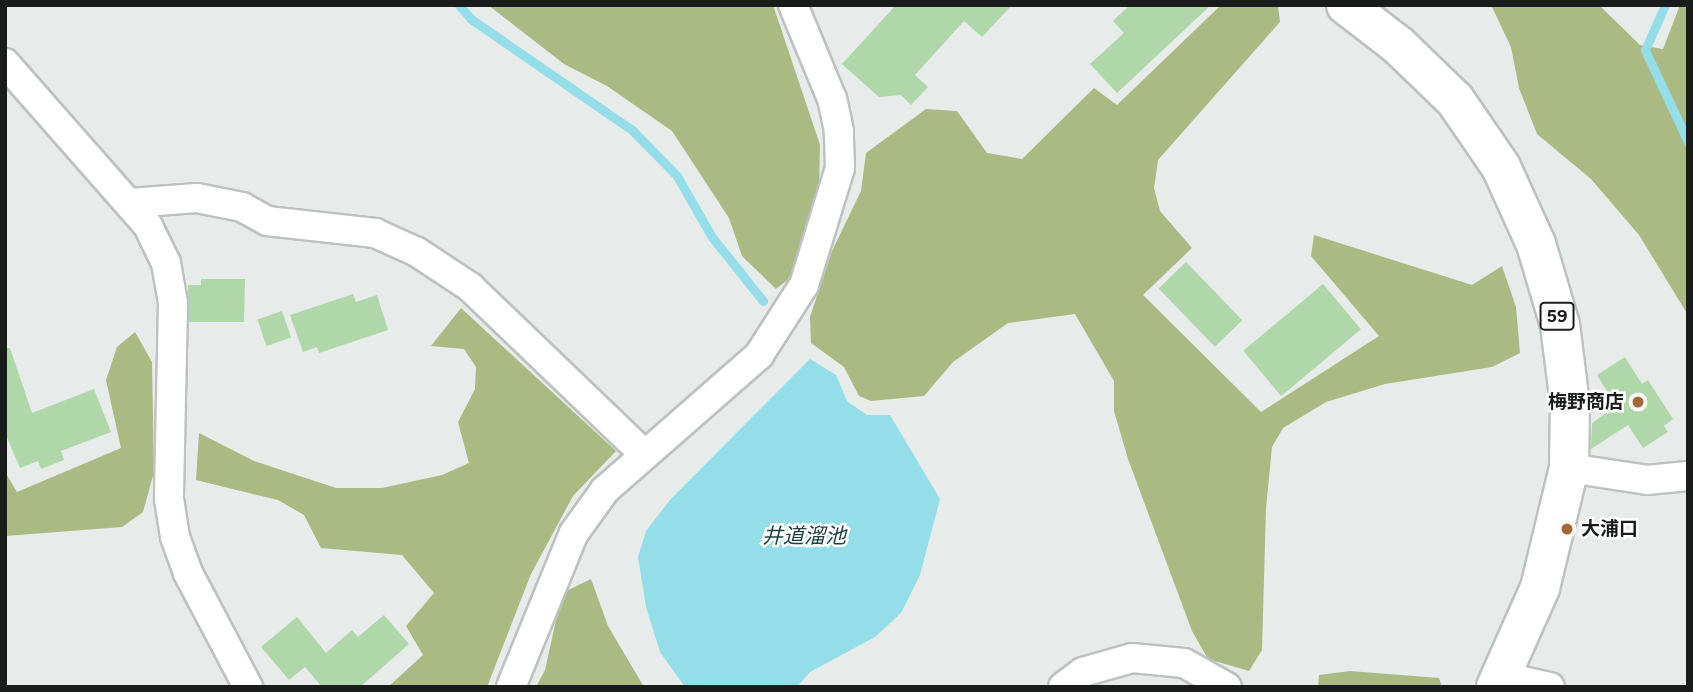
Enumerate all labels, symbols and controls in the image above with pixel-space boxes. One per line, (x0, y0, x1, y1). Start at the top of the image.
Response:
road number: 59 (1540, 302, 1574, 330)
place label: 梅野商店 (1548, 391, 1624, 413)
marker: 梅野商店 (1630, 394, 1646, 410)
place label: 大浦口 (1581, 518, 1638, 540)
marker: 大浦口 (1559, 521, 1575, 537)
water label: 井道溜池 (762, 523, 846, 549)

